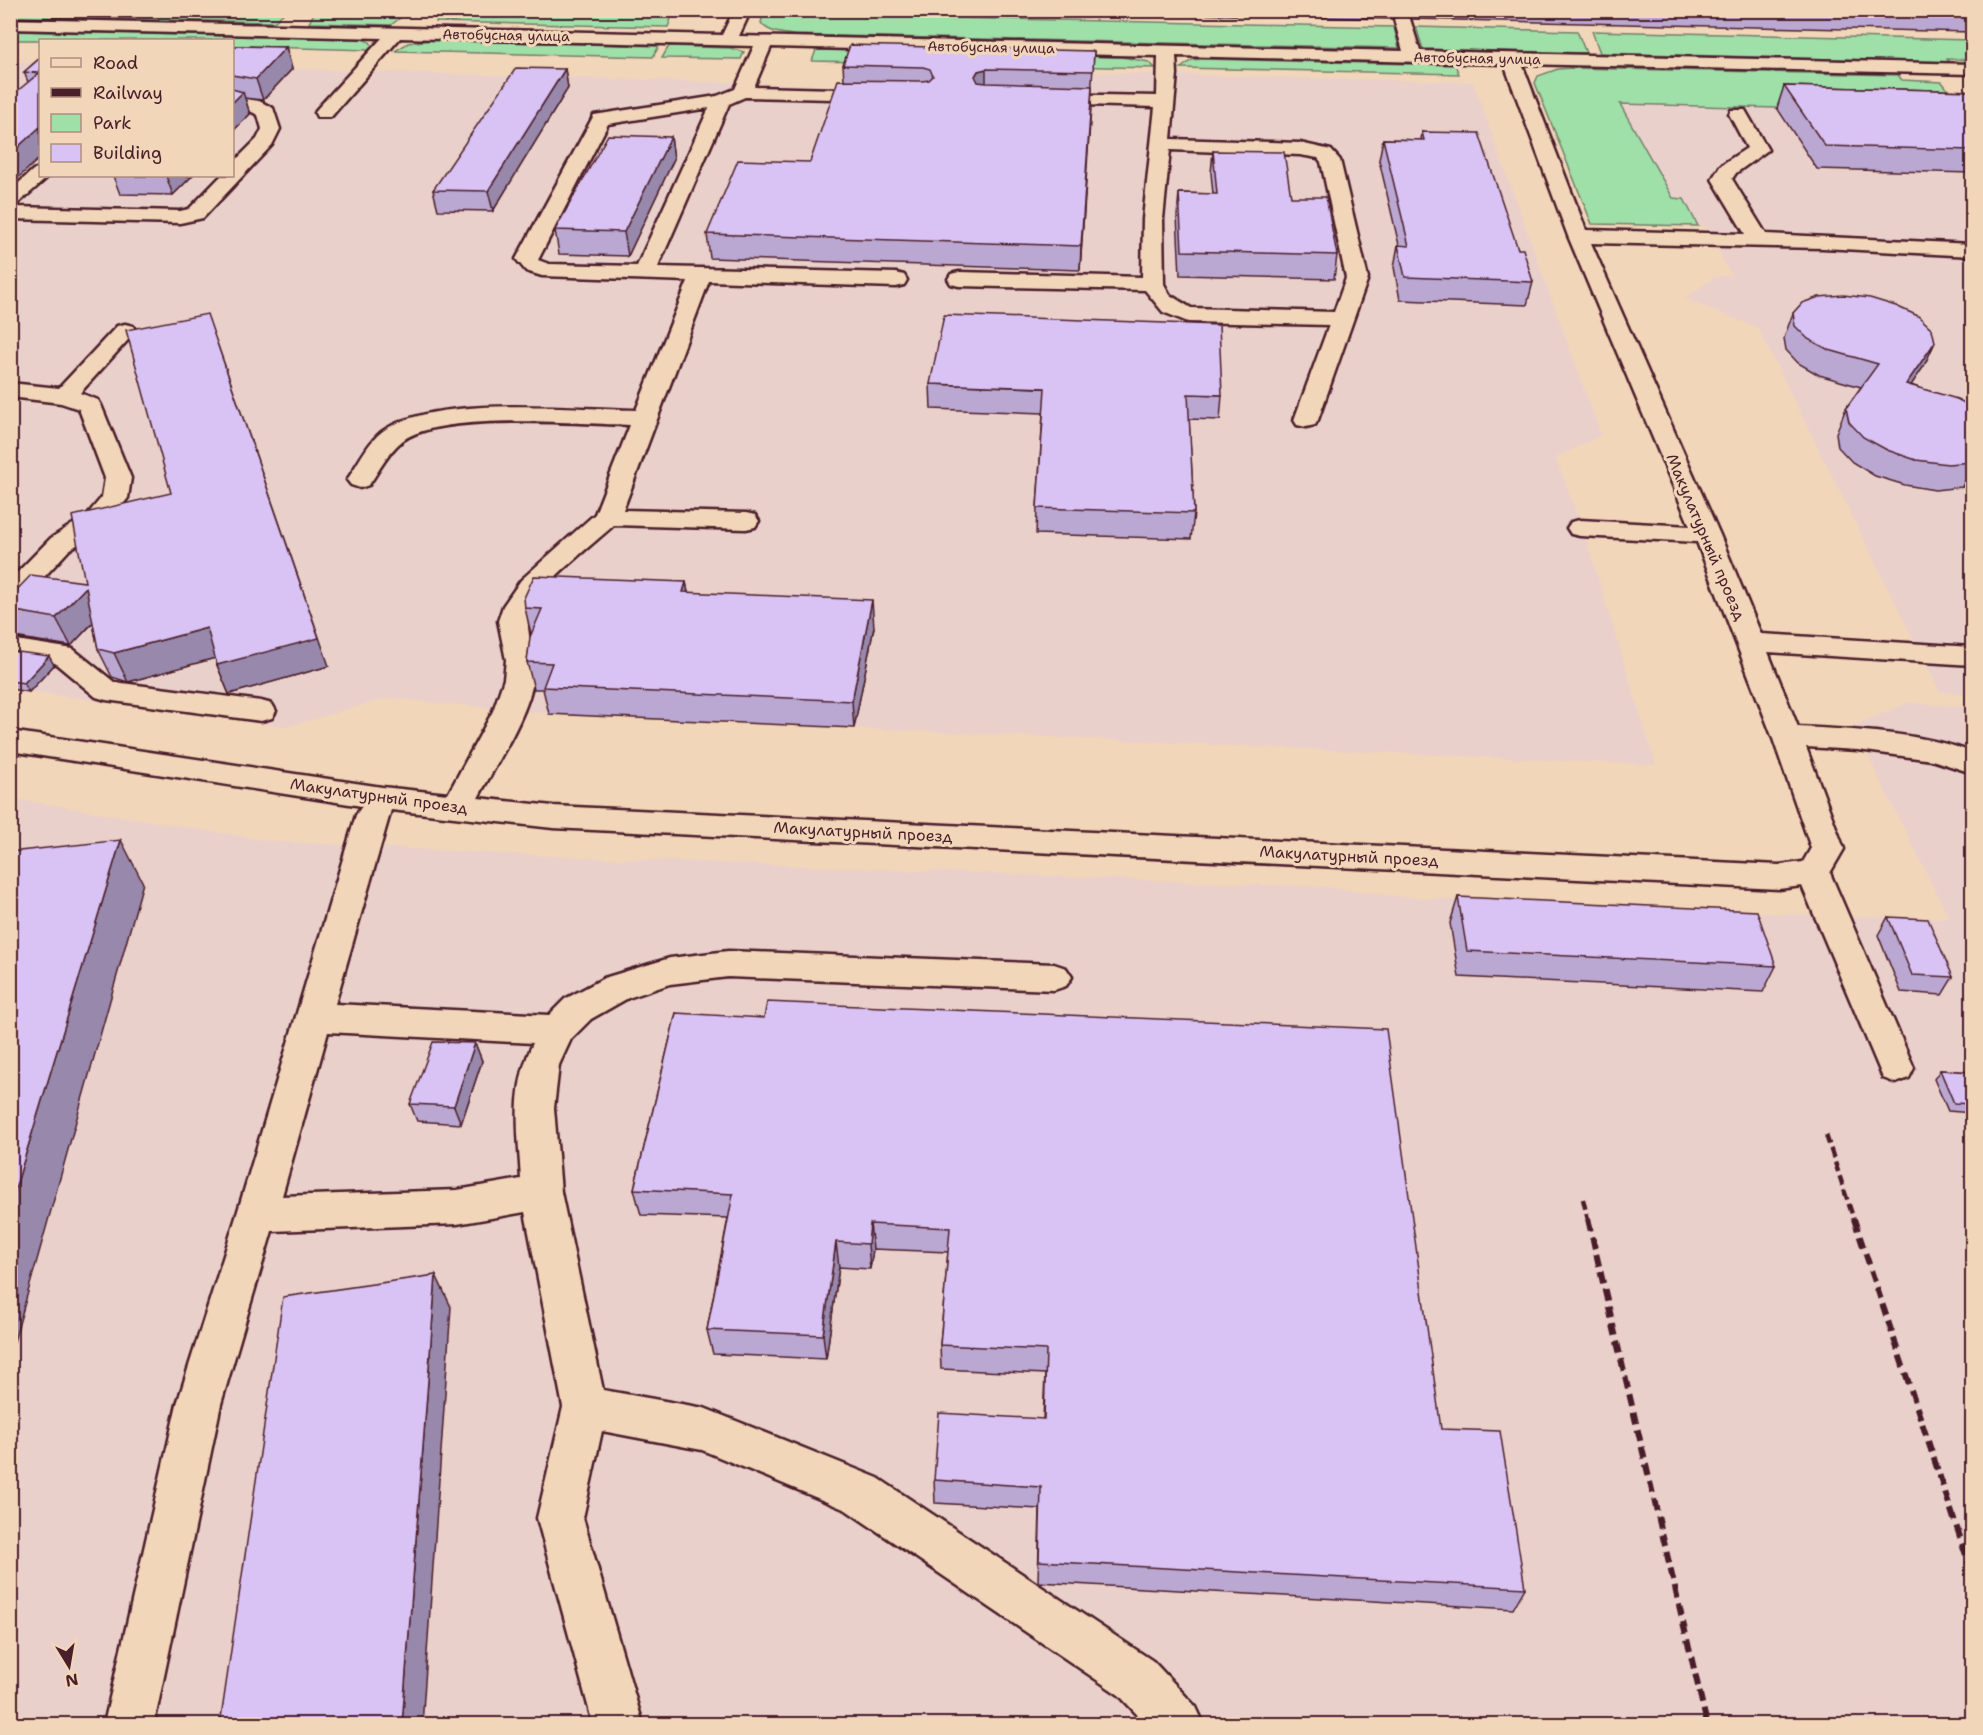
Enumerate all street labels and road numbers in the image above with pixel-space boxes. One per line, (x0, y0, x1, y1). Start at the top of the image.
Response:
street label: Автобусная улица (442, 25, 570, 45)
street label: Автобусная улица (927, 37, 1055, 57)
street label: Автобусная улица (1413, 48, 1541, 68)
street label: Макулатурный проезд (1661, 450, 1751, 624)
street label: Макулатурный проезд (289, 773, 469, 819)
street label: Макулатурный проезд (773, 817, 953, 847)
street label: Макулатурный проезд (1259, 841, 1439, 871)

